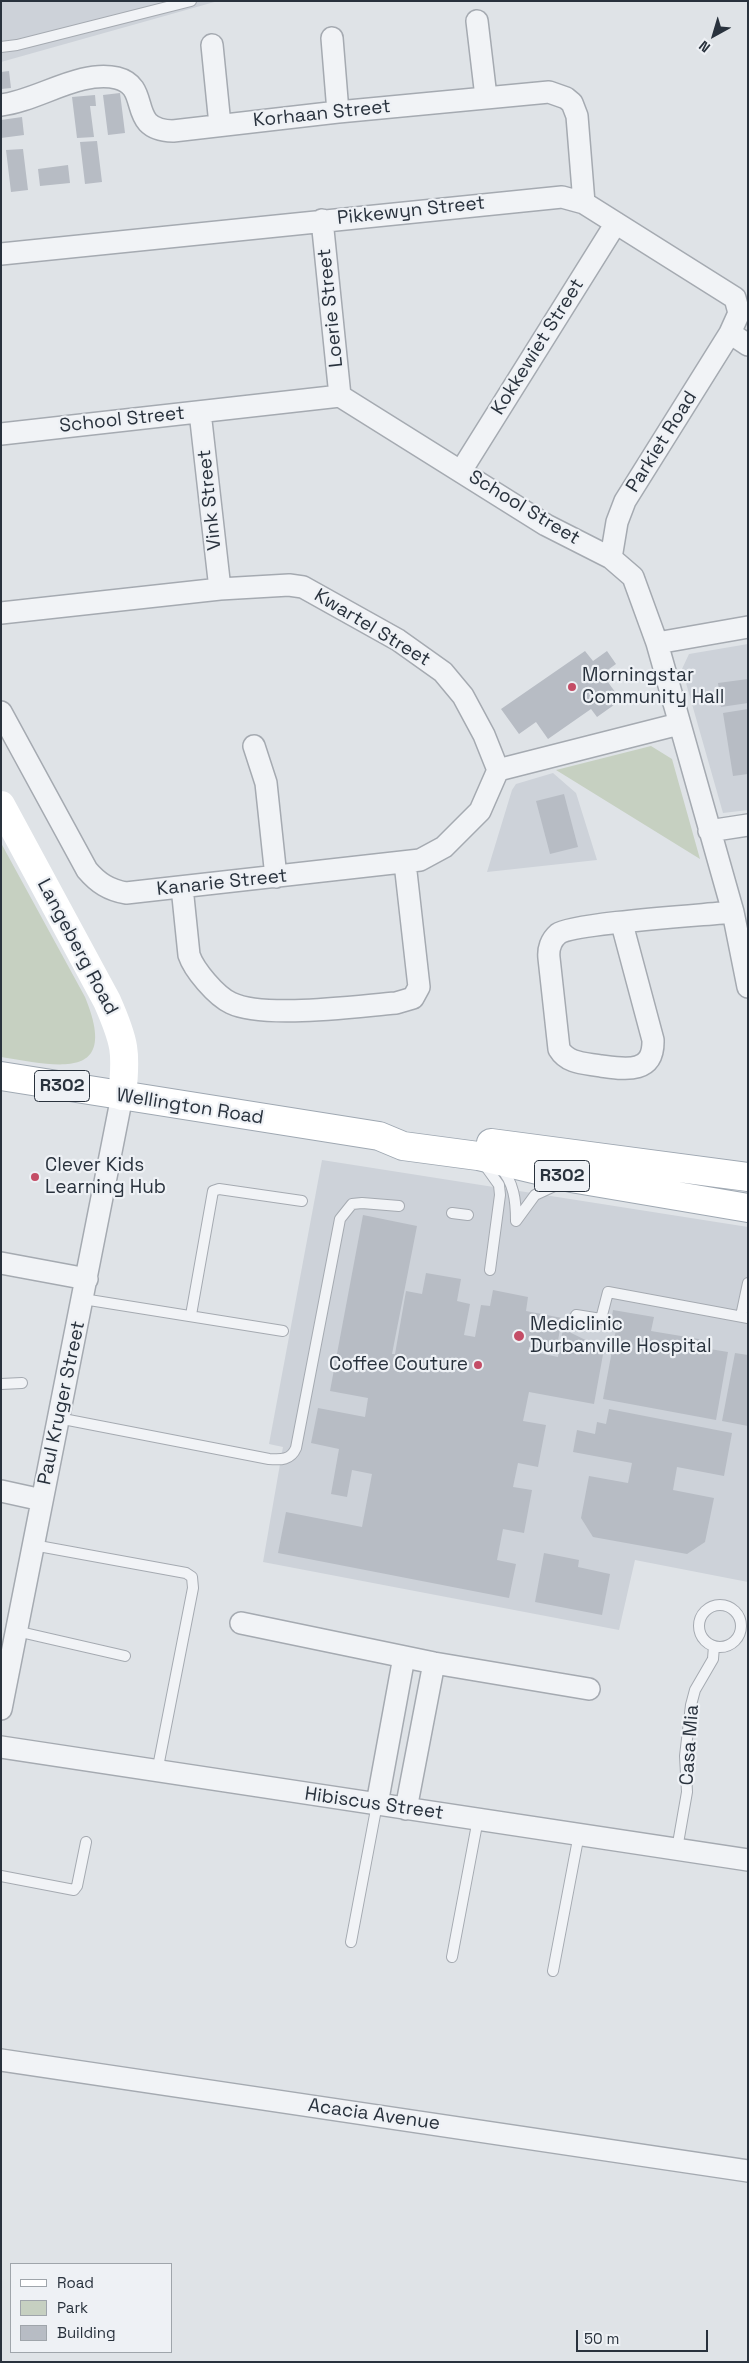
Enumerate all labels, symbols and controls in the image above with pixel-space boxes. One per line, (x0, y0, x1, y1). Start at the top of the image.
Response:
north arrow (689, 10, 739, 60)
text: N (695, 37, 714, 57)
street label: Korhaan Street (252, 95, 392, 133)
street label: Pikkewyn Street (336, 192, 486, 230)
street label: Loerie Street (313, 247, 349, 369)
street label: Kokkewiet Street (487, 275, 589, 419)
street label: Parkiet Road (622, 387, 702, 497)
street label: School Street (58, 402, 186, 438)
street label: Vink Street (193, 448, 227, 552)
street label: School Street (464, 466, 584, 550)
street label: Kwartel Street (310, 584, 434, 672)
place label: Morningstar Community Hall (582, 665, 724, 709)
marker: Morningstar Community Hall (566, 681, 578, 693)
street label: Kanarie Street (156, 865, 288, 901)
street label: Langeberg Road (32, 875, 122, 1019)
road number: R302 (34, 1070, 90, 1102)
street label: Wellington Road (115, 1084, 265, 1130)
place label: Clever Kids Learning Hub (45, 1155, 166, 1199)
road number: R302 (534, 1160, 590, 1192)
marker: Clever Kids Learning Hub (29, 1171, 41, 1183)
place label: Mediclinic Durbanville Hospital (530, 1314, 712, 1358)
street label: Paul Kruger Street (33, 1319, 91, 1487)
marker: Mediclinic Durbanville Hospital (512, 1329, 526, 1343)
place label: Coffee Couture (329, 1354, 468, 1376)
marker: Coffee Couture (472, 1359, 484, 1371)
street label: Casa Mia (676, 1704, 704, 1786)
street label: Hibiscus Street (303, 1783, 445, 1825)
street label: Acacia Avenue (307, 2094, 441, 2136)
legend (10, 2263, 172, 2353)
text: Road (57, 2273, 94, 2292)
text: Park (57, 2298, 88, 2317)
scale bar (579, 2320, 712, 2352)
text: Building (57, 2323, 116, 2342)
text: 50 m (584, 2329, 619, 2348)

